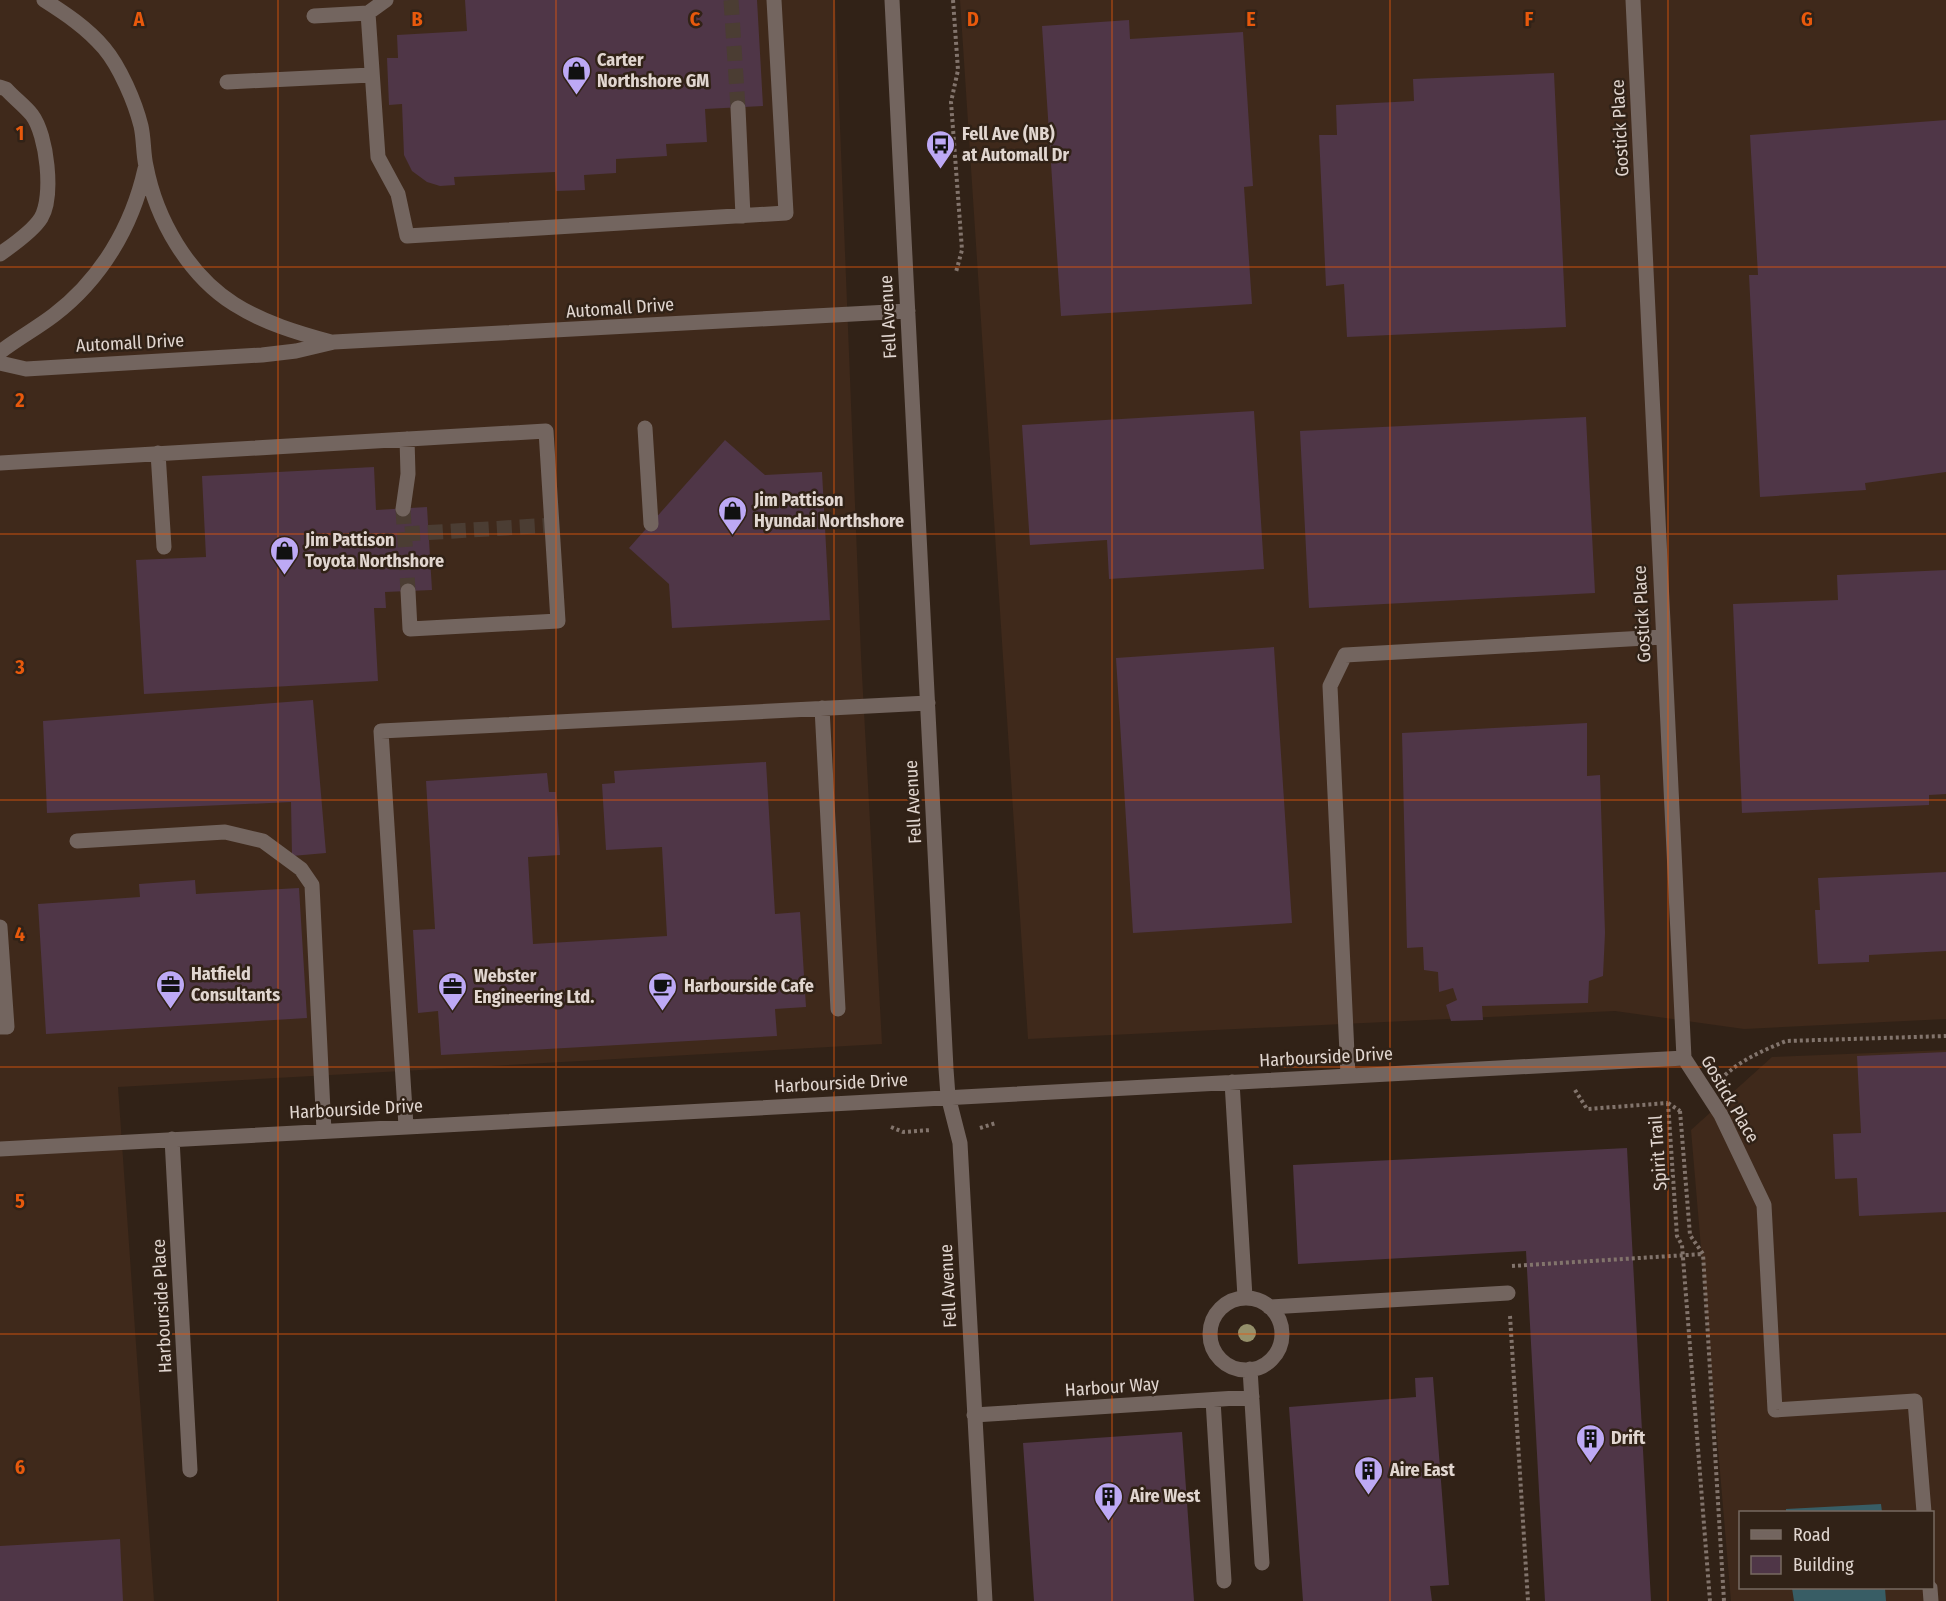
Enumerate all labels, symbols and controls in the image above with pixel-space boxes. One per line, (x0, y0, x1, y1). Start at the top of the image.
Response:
text: A (133, 7, 146, 31)
text: B (411, 7, 423, 31)
text: C (690, 7, 701, 31)
text: D (967, 7, 979, 31)
text: E (1246, 7, 1256, 31)
text: F (1525, 7, 1534, 31)
text: G (1801, 7, 1813, 31)
place label: Carter Northshore GM (597, 49, 709, 92)
shop icon: Carter Northshore GM (560, 54, 592, 96)
street label: Gostick Place (1606, 79, 1634, 177)
text: 1 (16, 121, 24, 145)
place label: Fell Ave (NB) at Automall Dr (962, 123, 1070, 166)
bus stop icon: Fell Ave (NB) at Automall Dr (925, 128, 957, 170)
street label: Fell Avenue (875, 274, 901, 360)
street label: Automall Drive (565, 293, 675, 323)
street label: Automall Drive (75, 329, 185, 357)
text: 2 (14, 388, 25, 412)
place label: Jim Pattison Hyundai Northshore (753, 489, 904, 532)
shop icon: Jim Pattison Hyundai Northshore (717, 494, 749, 536)
place label: Jim Pattison Toyota Northshore (304, 529, 444, 572)
shop icon: Jim Pattison Toyota Northshore (268, 534, 300, 576)
street label: Gostick Place (1628, 565, 1656, 663)
text: 3 (14, 655, 25, 679)
street label: Fell Avenue (900, 759, 926, 845)
text: 4 (15, 922, 25, 946)
place label: Hatfield Consultants (191, 963, 280, 1006)
place label: Webster Engineering Ltd. (474, 965, 594, 1008)
office icon: Hatfield Consultants (154, 968, 186, 1010)
office icon: Webster Engineering Ltd. (437, 970, 469, 1012)
cafe icon: Harbourside Cafe (647, 970, 679, 1012)
place label: Harbourside Cafe (684, 975, 814, 997)
street label: Harbourside Drive (1259, 1043, 1393, 1071)
street label: Gostick Place (1696, 1051, 1764, 1147)
street label: Harbourside Drive (774, 1069, 908, 1097)
street label: Harbourside Drive (289, 1095, 423, 1123)
street label: Spirit Trail (1644, 1114, 1672, 1191)
text: 5 (15, 1189, 25, 1213)
street label: Harbourside Place (147, 1238, 177, 1374)
street label: Fell Avenue (935, 1243, 961, 1329)
street label: Harbour Way (1064, 1373, 1160, 1401)
building icon: Drift (1574, 1422, 1606, 1464)
place label: Drift (1611, 1427, 1646, 1449)
building icon: Aire East (1353, 1454, 1385, 1496)
text: 6 (15, 1455, 25, 1479)
place label: Aire East (1389, 1459, 1455, 1481)
building icon: Aire West (1093, 1480, 1125, 1522)
place label: Aire West (1129, 1485, 1201, 1507)
legend (1739, 1511, 1934, 1589)
text: Road (1793, 1524, 1830, 1546)
text: Building (1793, 1554, 1854, 1576)

